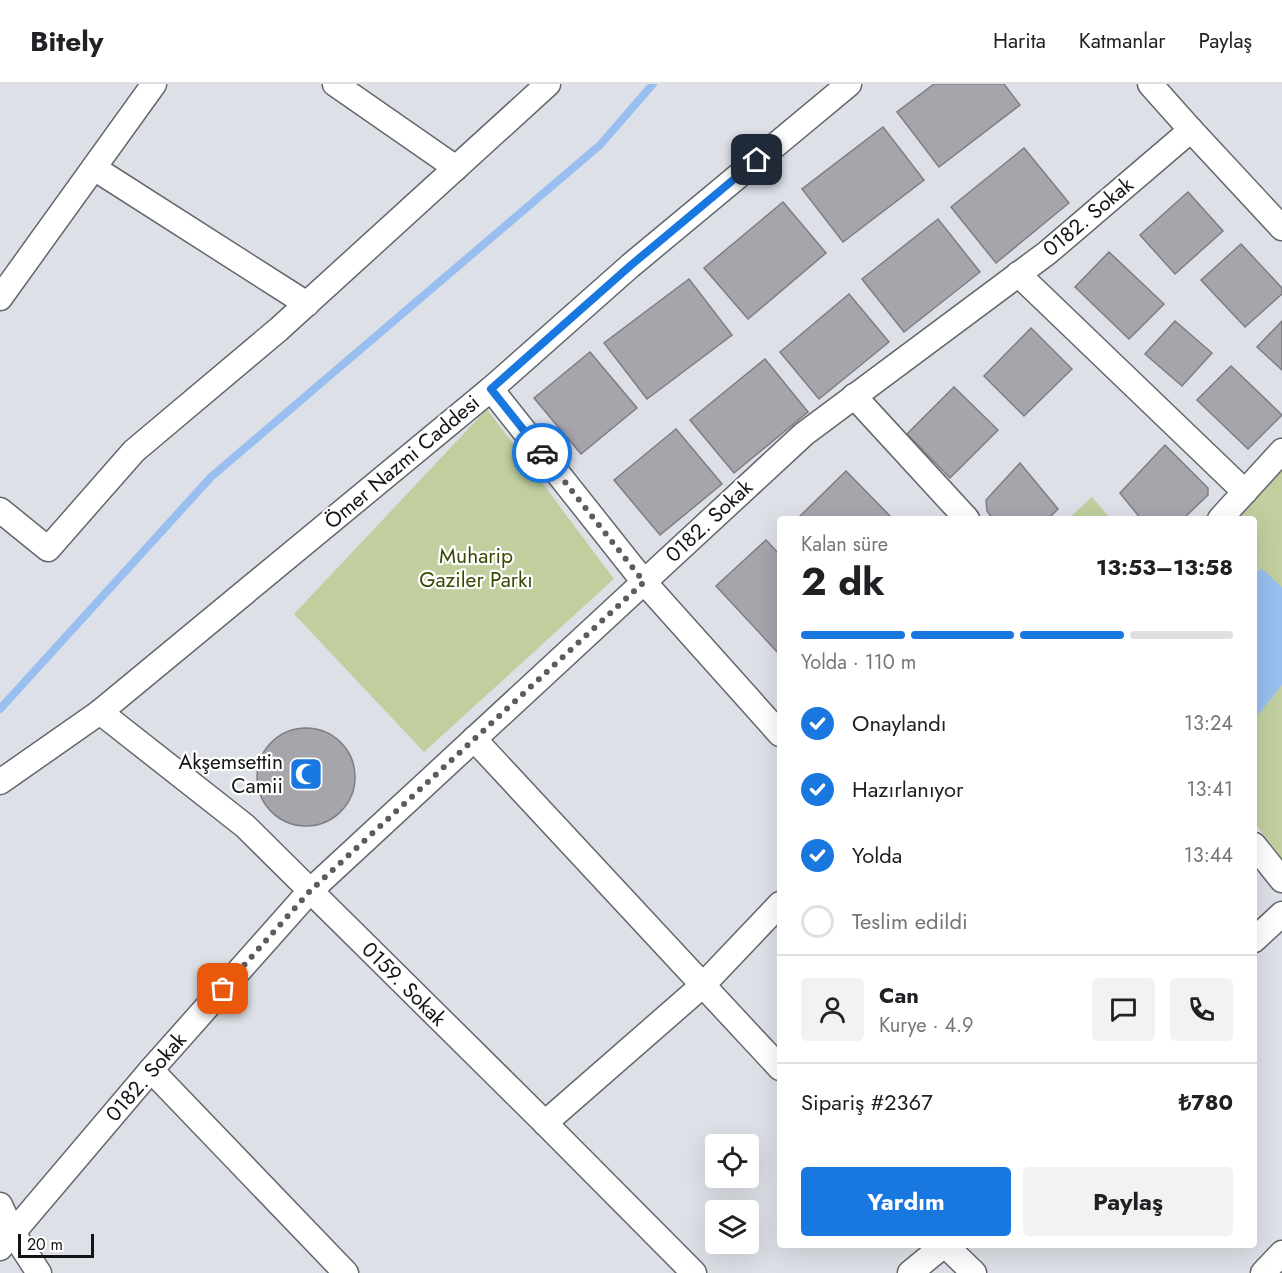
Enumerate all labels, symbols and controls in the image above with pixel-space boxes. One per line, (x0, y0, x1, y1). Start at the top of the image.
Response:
text: Bitely (30, 21, 103, 62)
text: Harita (993, 26, 1046, 56)
text: Katmanlar (1079, 26, 1165, 56)
text: Paylaş (1198, 26, 1252, 56)
pin (731, 134, 782, 185)
icon: home (740, 143, 773, 176)
street label: 0182. Sokak (1036, 170, 1140, 264)
street label: Ömer Nazmi Caddesi (318, 388, 486, 536)
courier (512, 423, 572, 483)
icon: car (526, 437, 559, 470)
street label: 0182. Sokak (659, 472, 760, 569)
text: Kalan süre (801, 530, 888, 559)
park label: Muharip Gaziler Parkı (419, 541, 533, 595)
text: 13:53–13:58 (1096, 551, 1233, 583)
text: 2 dk (801, 553, 885, 610)
text: Yolda · 110 m (801, 648, 916, 677)
icon: check (801, 707, 834, 740)
text: Onaylandı (852, 707, 947, 739)
text: 13:24 (1184, 709, 1233, 738)
place label: Akşemsettin Camii (178, 747, 283, 801)
mosque icon: Akşemsettin Camii (288, 756, 324, 792)
icon: check (801, 773, 834, 806)
text: Hazırlanıyor (852, 773, 964, 805)
text: 13:41 (1186, 775, 1233, 804)
icon: check (801, 839, 834, 872)
text: Yolda (852, 839, 902, 871)
text: 13:44 (1184, 841, 1233, 870)
text: Teslim edildi (852, 905, 968, 937)
street label: 0159. Sokak (355, 935, 454, 1034)
pin (197, 963, 248, 1014)
icon: bag (206, 972, 239, 1005)
button: person (801, 978, 864, 1041)
button: chat (1092, 978, 1155, 1041)
button: phone (1170, 978, 1233, 1041)
text: Can (879, 979, 919, 1011)
text: Kurye · 4.9 (879, 1011, 974, 1040)
street label: 0182. Sokak (99, 1025, 194, 1128)
text: Sipariş #2367 (801, 1086, 933, 1118)
text: ₺780 (1179, 1086, 1233, 1118)
map controls (705, 1134, 759, 1254)
button: locate (705, 1134, 759, 1188)
button: Yardım (801, 1167, 1011, 1236)
button: Paylaş (1023, 1167, 1233, 1236)
button: layers (705, 1200, 759, 1254)
scale bar (18, 1231, 94, 1258)
text: 20 m (27, 1233, 63, 1256)

